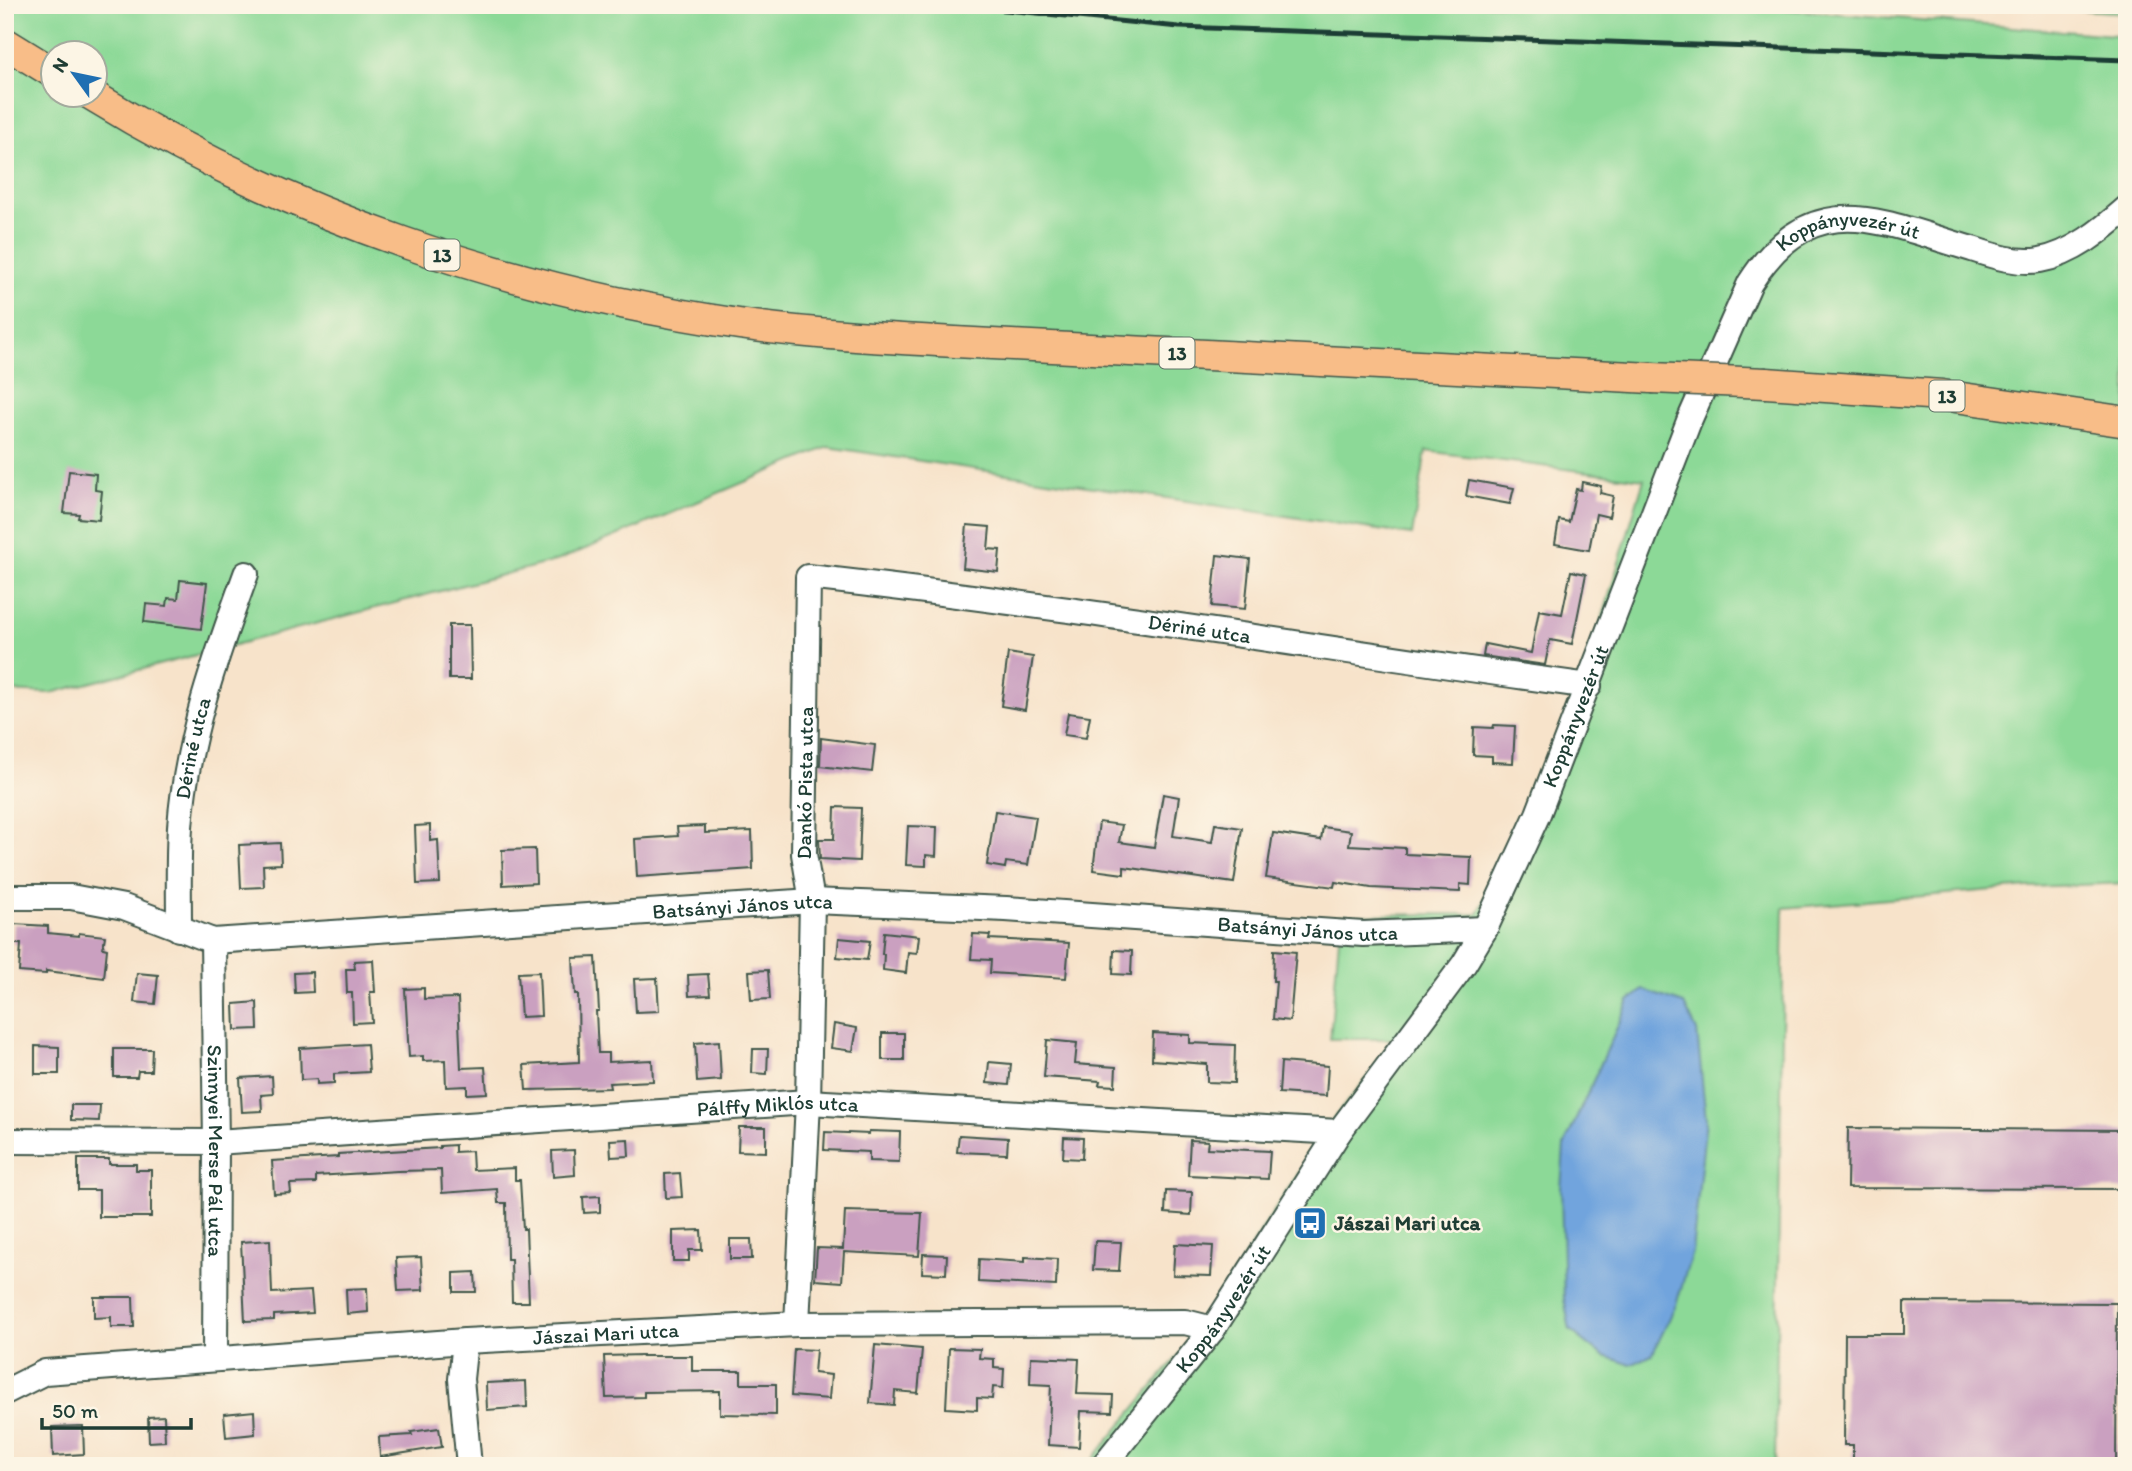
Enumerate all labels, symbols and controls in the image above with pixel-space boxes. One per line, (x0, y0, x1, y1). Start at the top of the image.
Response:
north arrow (38, 38, 108, 108)
text: N (47, 53, 73, 77)
street label: Koppányvezér út (1770, 206, 1923, 256)
road number: 13 (424, 240, 460, 270)
road number: 13 (1160, 338, 1194, 368)
road number: 13 (1930, 380, 1965, 412)
street label: Dériné utca (1146, 609, 1253, 648)
street label: Koppányvezér út (1536, 641, 1614, 791)
street label: Dériné utca (170, 694, 216, 801)
street label: Dankó Pista utca (791, 706, 818, 860)
street label: Batsányi János utca (652, 888, 833, 924)
street label: Batsányi János utca (1217, 911, 1398, 946)
street label: Szinnyei Merse Pál utca (203, 1044, 229, 1257)
street label: Pálffy Miklós utca (696, 1089, 860, 1121)
bus stop icon: Jászai Mari utca (1291, 1204, 1329, 1242)
place label: Jászai Mari utca (1333, 1210, 1481, 1235)
street label: Koppányvezér út (1170, 1240, 1276, 1378)
street label: Jászai Mari utca (532, 1317, 680, 1350)
scale bar (42, 1387, 191, 1431)
text: 50 m (52, 1398, 99, 1423)

